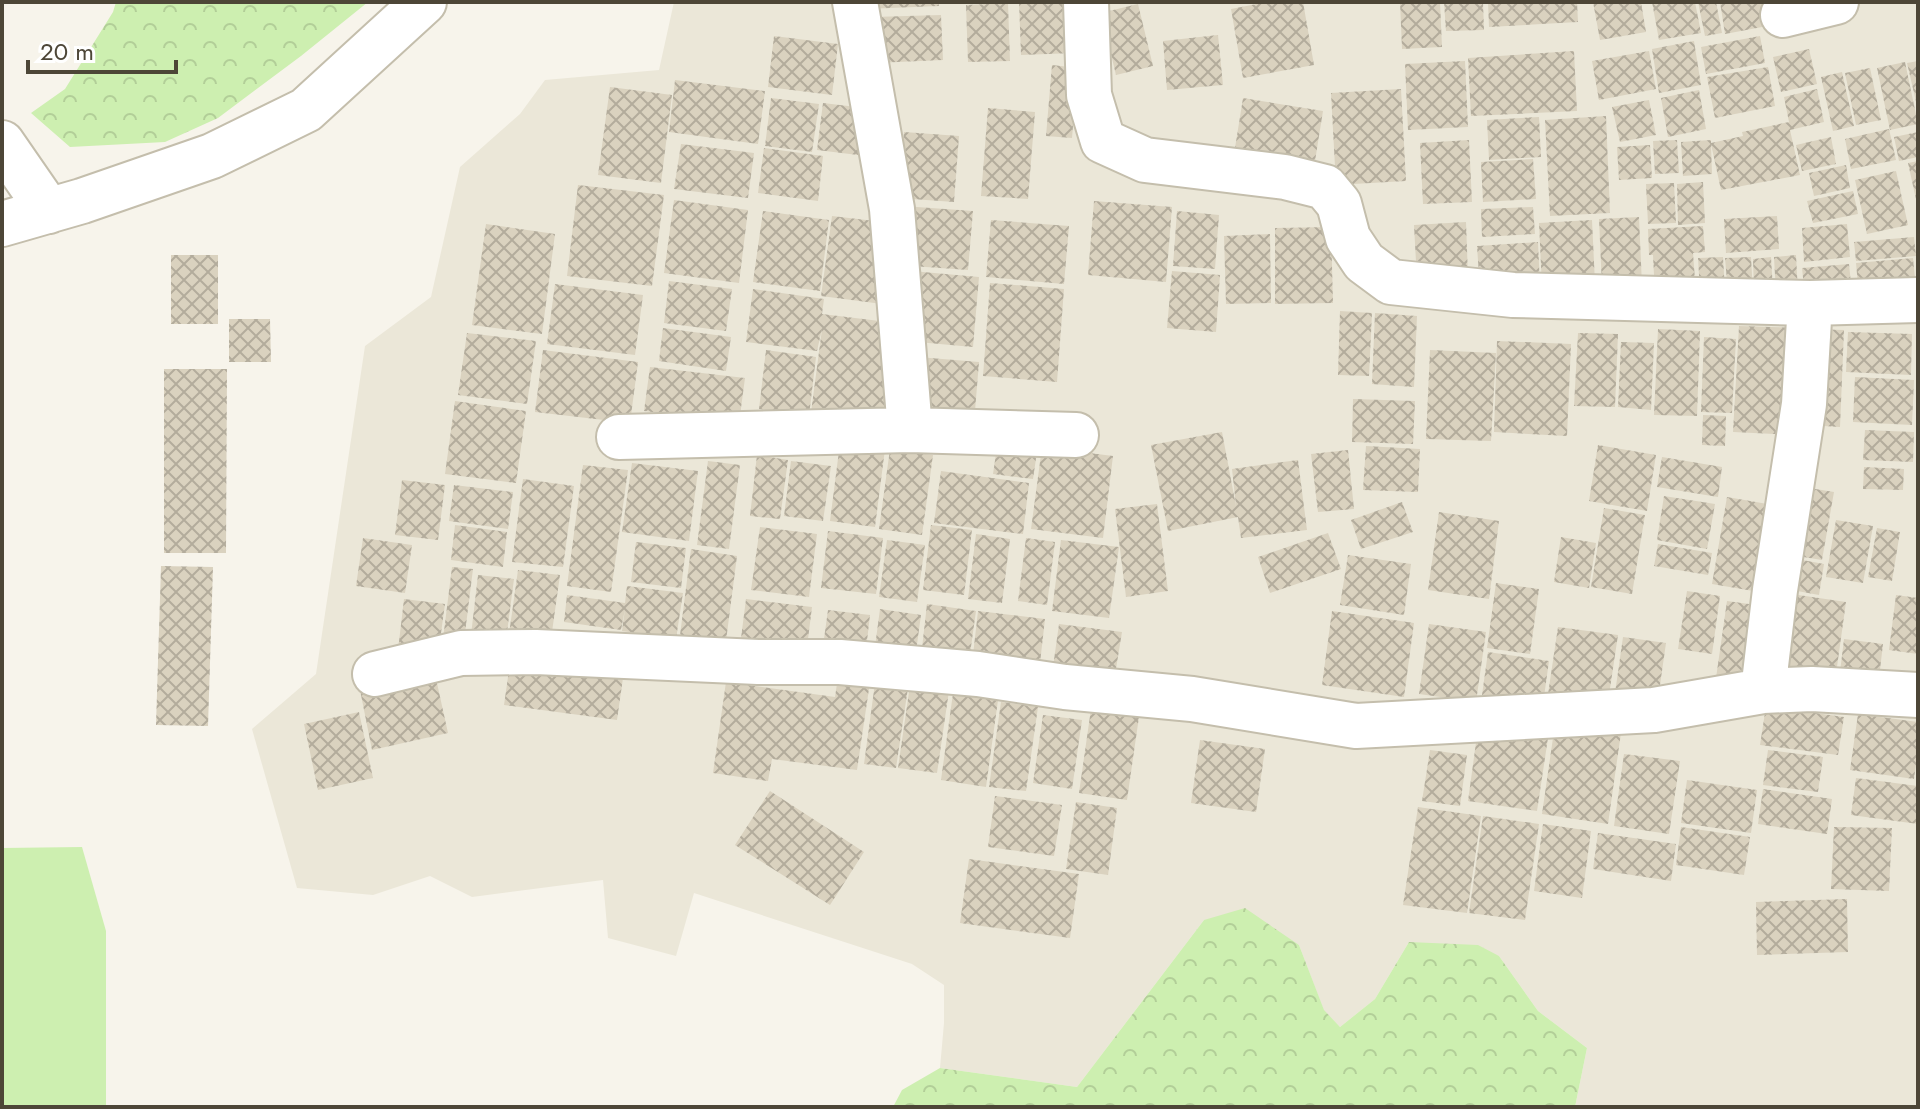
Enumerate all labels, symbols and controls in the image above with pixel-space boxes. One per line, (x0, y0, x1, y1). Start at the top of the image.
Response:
scale bar (28, 24, 176, 74)
text: 20 m (40, 34, 94, 69)

